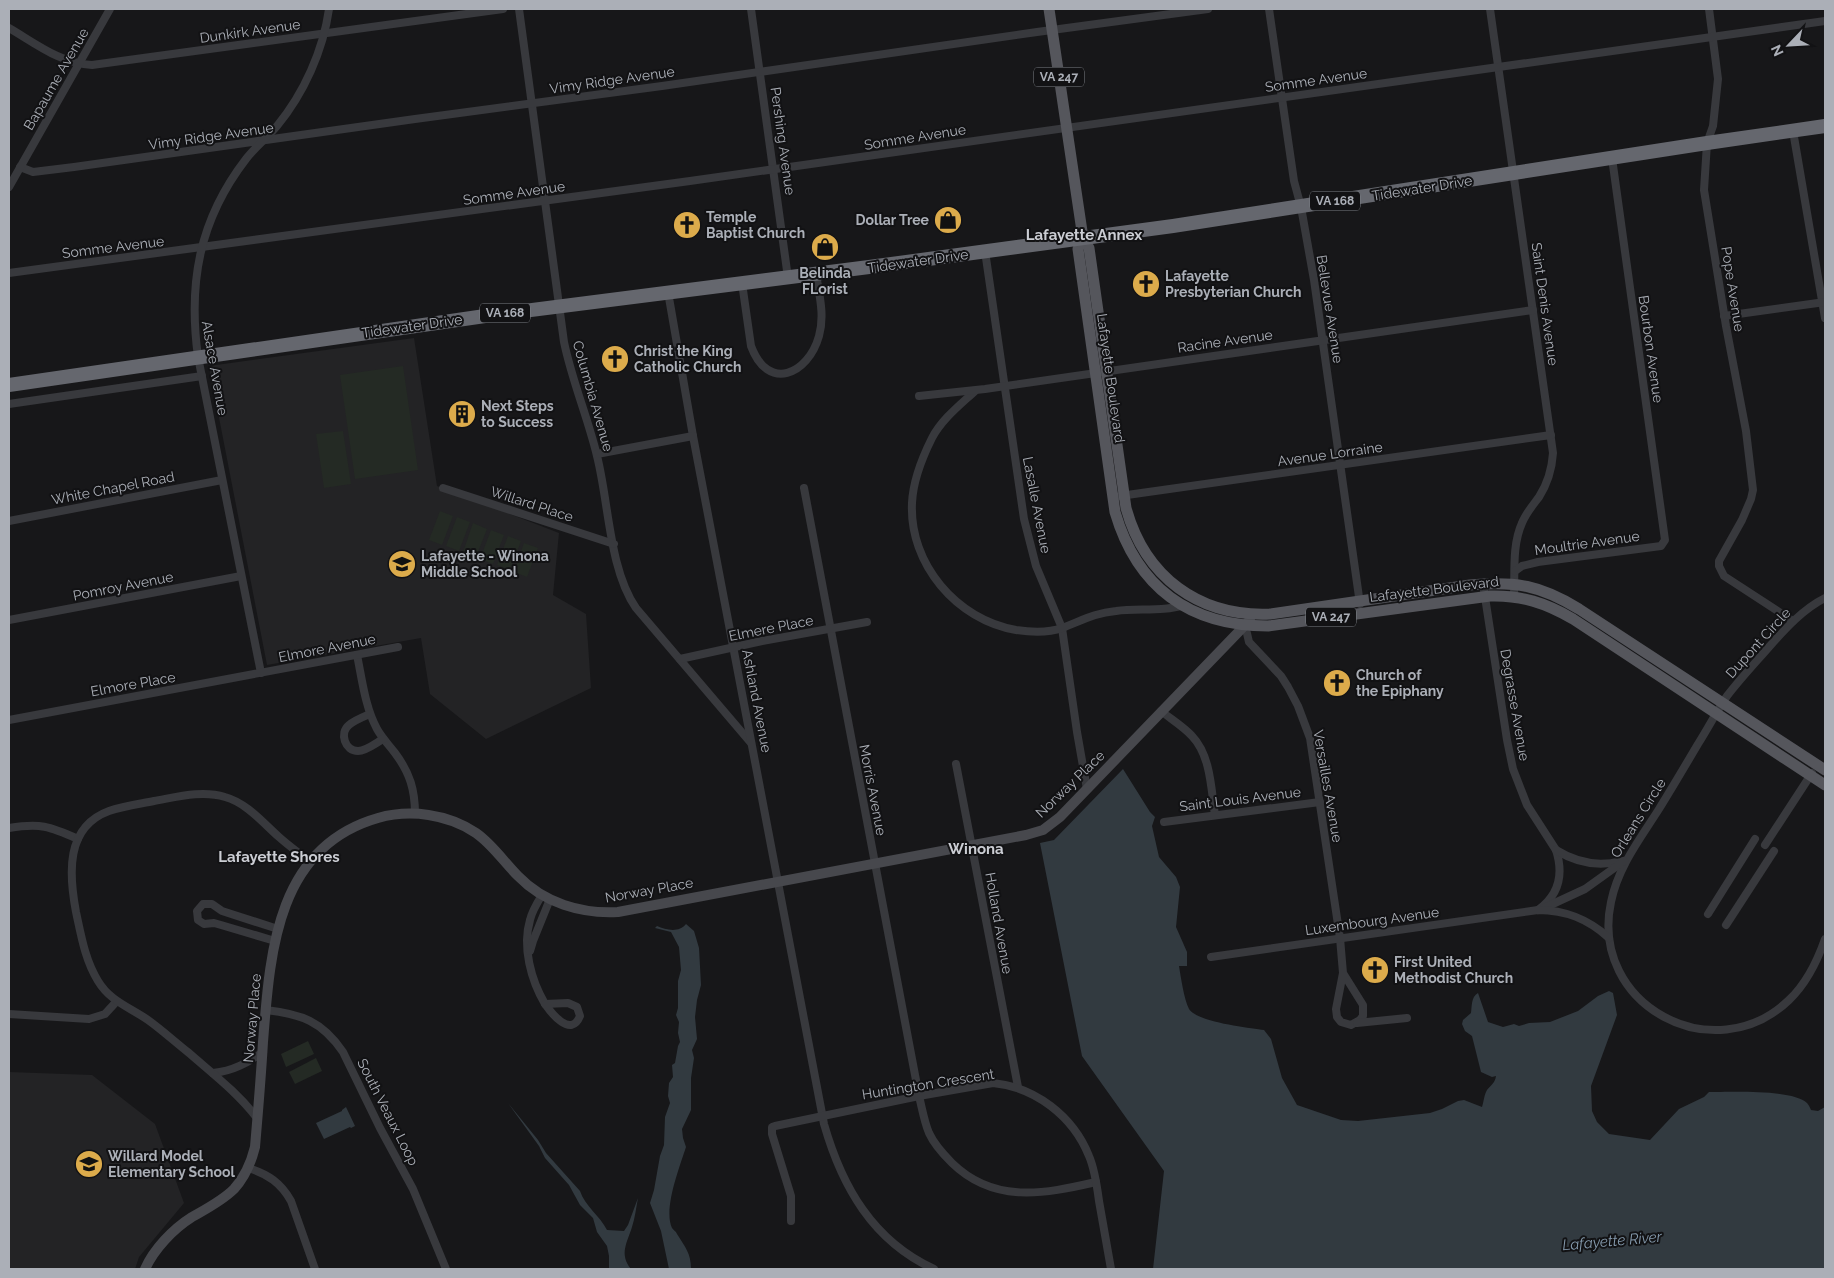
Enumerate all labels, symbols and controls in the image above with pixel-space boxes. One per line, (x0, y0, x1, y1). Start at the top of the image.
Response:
street label: Dunkirk Avenue (199, 16, 301, 46)
north arrow (1764, 20, 1814, 70)
street label: Bapaume Avenue (20, 25, 92, 133)
text: N (1768, 42, 1787, 59)
street label: Vimy Ridge Avenue (548, 63, 676, 97)
street label: Somme Avenue (1264, 65, 1368, 95)
road number: VA 247 (1034, 68, 1084, 86)
street label: Pershing Avenue (768, 86, 798, 196)
street label: Vimy Ridge Avenue (147, 119, 275, 153)
street label: Somme Avenue (863, 121, 967, 153)
street label: Tidewater Drive (1371, 172, 1473, 204)
street label: Somme Avenue (462, 178, 566, 208)
road number: VA 168 (1310, 192, 1360, 210)
shop icon: Dollar Tree (933, 205, 963, 235)
place label: Temple Baptist Church (706, 209, 805, 241)
church icon: Temple Baptist Church (672, 210, 702, 240)
place label: Dollar Tree (855, 212, 930, 228)
district label: Lafayette Annex (1026, 226, 1142, 244)
shop icon: Belinda FLorist (810, 232, 840, 262)
street label: Somme Avenue (61, 233, 165, 261)
street label: Saint Denis Avenue (1528, 241, 1562, 367)
street label: Pope Avenue (1718, 245, 1748, 333)
street label: Tidewater Drive (867, 246, 969, 276)
street label: Bellevue Avenue (1314, 254, 1346, 364)
place label: Belinda FLorist (799, 265, 851, 297)
place label: Lafayette Presbyterian Church (1165, 268, 1302, 300)
church icon: Lafayette Presbyterian Church (1131, 269, 1161, 299)
street label: Bourbon Avenue (1636, 294, 1666, 404)
road number: VA 168 (480, 304, 530, 322)
street label: Tidewater Drive (361, 311, 463, 341)
street label: Lafayette Boulevard (1094, 312, 1128, 444)
street label: Alsace Avenue (199, 319, 231, 417)
street label: Racine Avenue (1176, 326, 1274, 356)
street label: Columbia Avenue (570, 339, 616, 453)
place label: Christ the King Catholic Church (634, 343, 742, 375)
church icon: Christ the King Catholic Church (600, 344, 630, 374)
place label: Next Steps to Success (481, 398, 554, 430)
building icon: Next Steps to Success (447, 399, 477, 429)
street label: Avenue Lorraine (1276, 439, 1384, 469)
street label: Lasalle Avenue (1020, 455, 1054, 555)
street label: White Chapel Road (50, 468, 176, 508)
street label: Willard Place (489, 483, 575, 525)
street label: Moultrie Avenue (1534, 528, 1640, 558)
place label: Lafayette - Winona Middle School (421, 548, 549, 580)
school or university icon: Lafayette - Winona Middle School (387, 549, 417, 579)
street label: Pomroy Avenue (71, 568, 175, 604)
street label: Lafayette Boulevard (1368, 573, 1500, 605)
street label: Dupont Circle (1722, 605, 1794, 681)
road number: VA 247 (1306, 608, 1356, 626)
street label: Elmere Place (727, 612, 815, 644)
street label: Elmore Avenue (277, 631, 377, 665)
street label: Ashland Avenue (739, 648, 775, 754)
street label: Degrasse Avenue (1497, 648, 1533, 762)
place label: Church of the Epiphany (1356, 667, 1444, 699)
church icon: Church of the Epiphany (1322, 668, 1352, 698)
street label: Elmore Place (89, 669, 177, 699)
street label: Versailles Avenue (1310, 728, 1346, 844)
street label: Morris Avenue (856, 743, 890, 837)
street label: Norway Place (1032, 747, 1108, 821)
street label: Orleans Circle (1607, 775, 1669, 861)
street label: Saint Louis Avenue (1178, 784, 1302, 814)
district label: Winona (948, 840, 1004, 858)
district label: Lafayette Shores (218, 848, 340, 866)
street label: Holland Avenue (982, 871, 1016, 975)
street label: Norway Place (604, 874, 694, 906)
street label: Luxembourg Avenue (1304, 904, 1440, 938)
place label: First United Methodist Church (1394, 954, 1513, 986)
church icon: First United Methodist Church (1360, 955, 1390, 985)
street label: Norway Place (240, 973, 264, 1063)
street label: South Veaux Loop (354, 1056, 422, 1168)
street label: Huntington Crescent (861, 1066, 996, 1102)
place label: Willard Model Elementary School (108, 1148, 236, 1180)
school or university icon: Willard Model Elementary School (74, 1149, 104, 1179)
water label: Lafayette River (1561, 1228, 1663, 1254)

